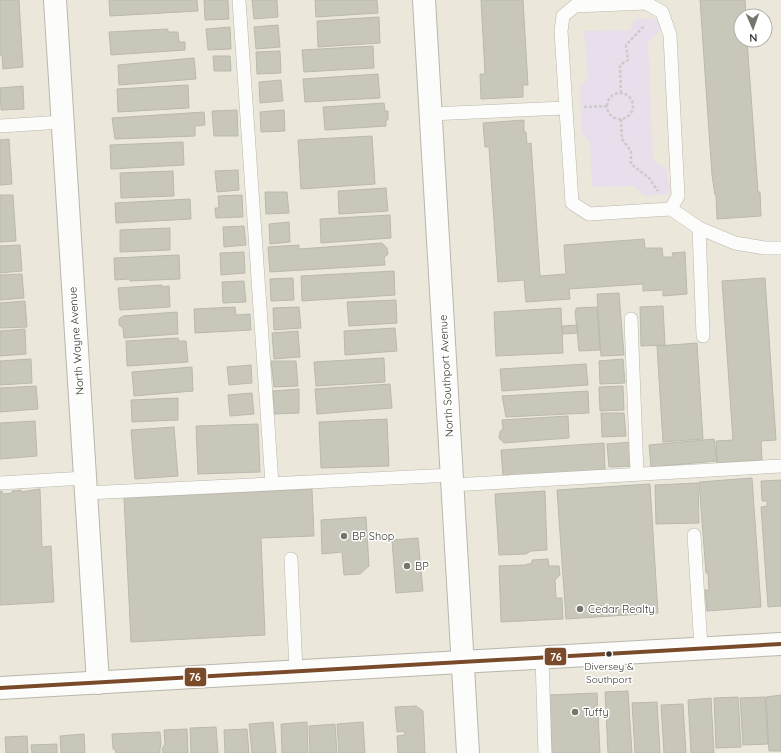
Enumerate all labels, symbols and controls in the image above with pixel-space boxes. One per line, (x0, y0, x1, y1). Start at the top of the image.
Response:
north arrow (733, 8, 773, 48)
text: N (749, 31, 758, 45)
street label: North Wayne Avenue (65, 286, 87, 396)
street label: North Southport Avenue (436, 314, 456, 438)
place label: BP Shop (352, 529, 395, 543)
marker: BP Shop (339, 531, 349, 541)
place label: BP (415, 559, 429, 573)
marker: BP (402, 561, 412, 571)
place label: Cedar Realty (588, 602, 655, 616)
marker: Cedar Realty (575, 604, 585, 614)
line badge: 76 (544, 647, 567, 666)
marker: Diversey & Southport (604, 649, 614, 659)
text: 76 (550, 650, 562, 664)
place label: Diversey & Southport (584, 660, 634, 686)
line badge: 76 (184, 667, 207, 687)
text: 76 (189, 670, 201, 684)
place label: Tuffy (583, 705, 609, 719)
marker: Tuffy (570, 707, 580, 717)

